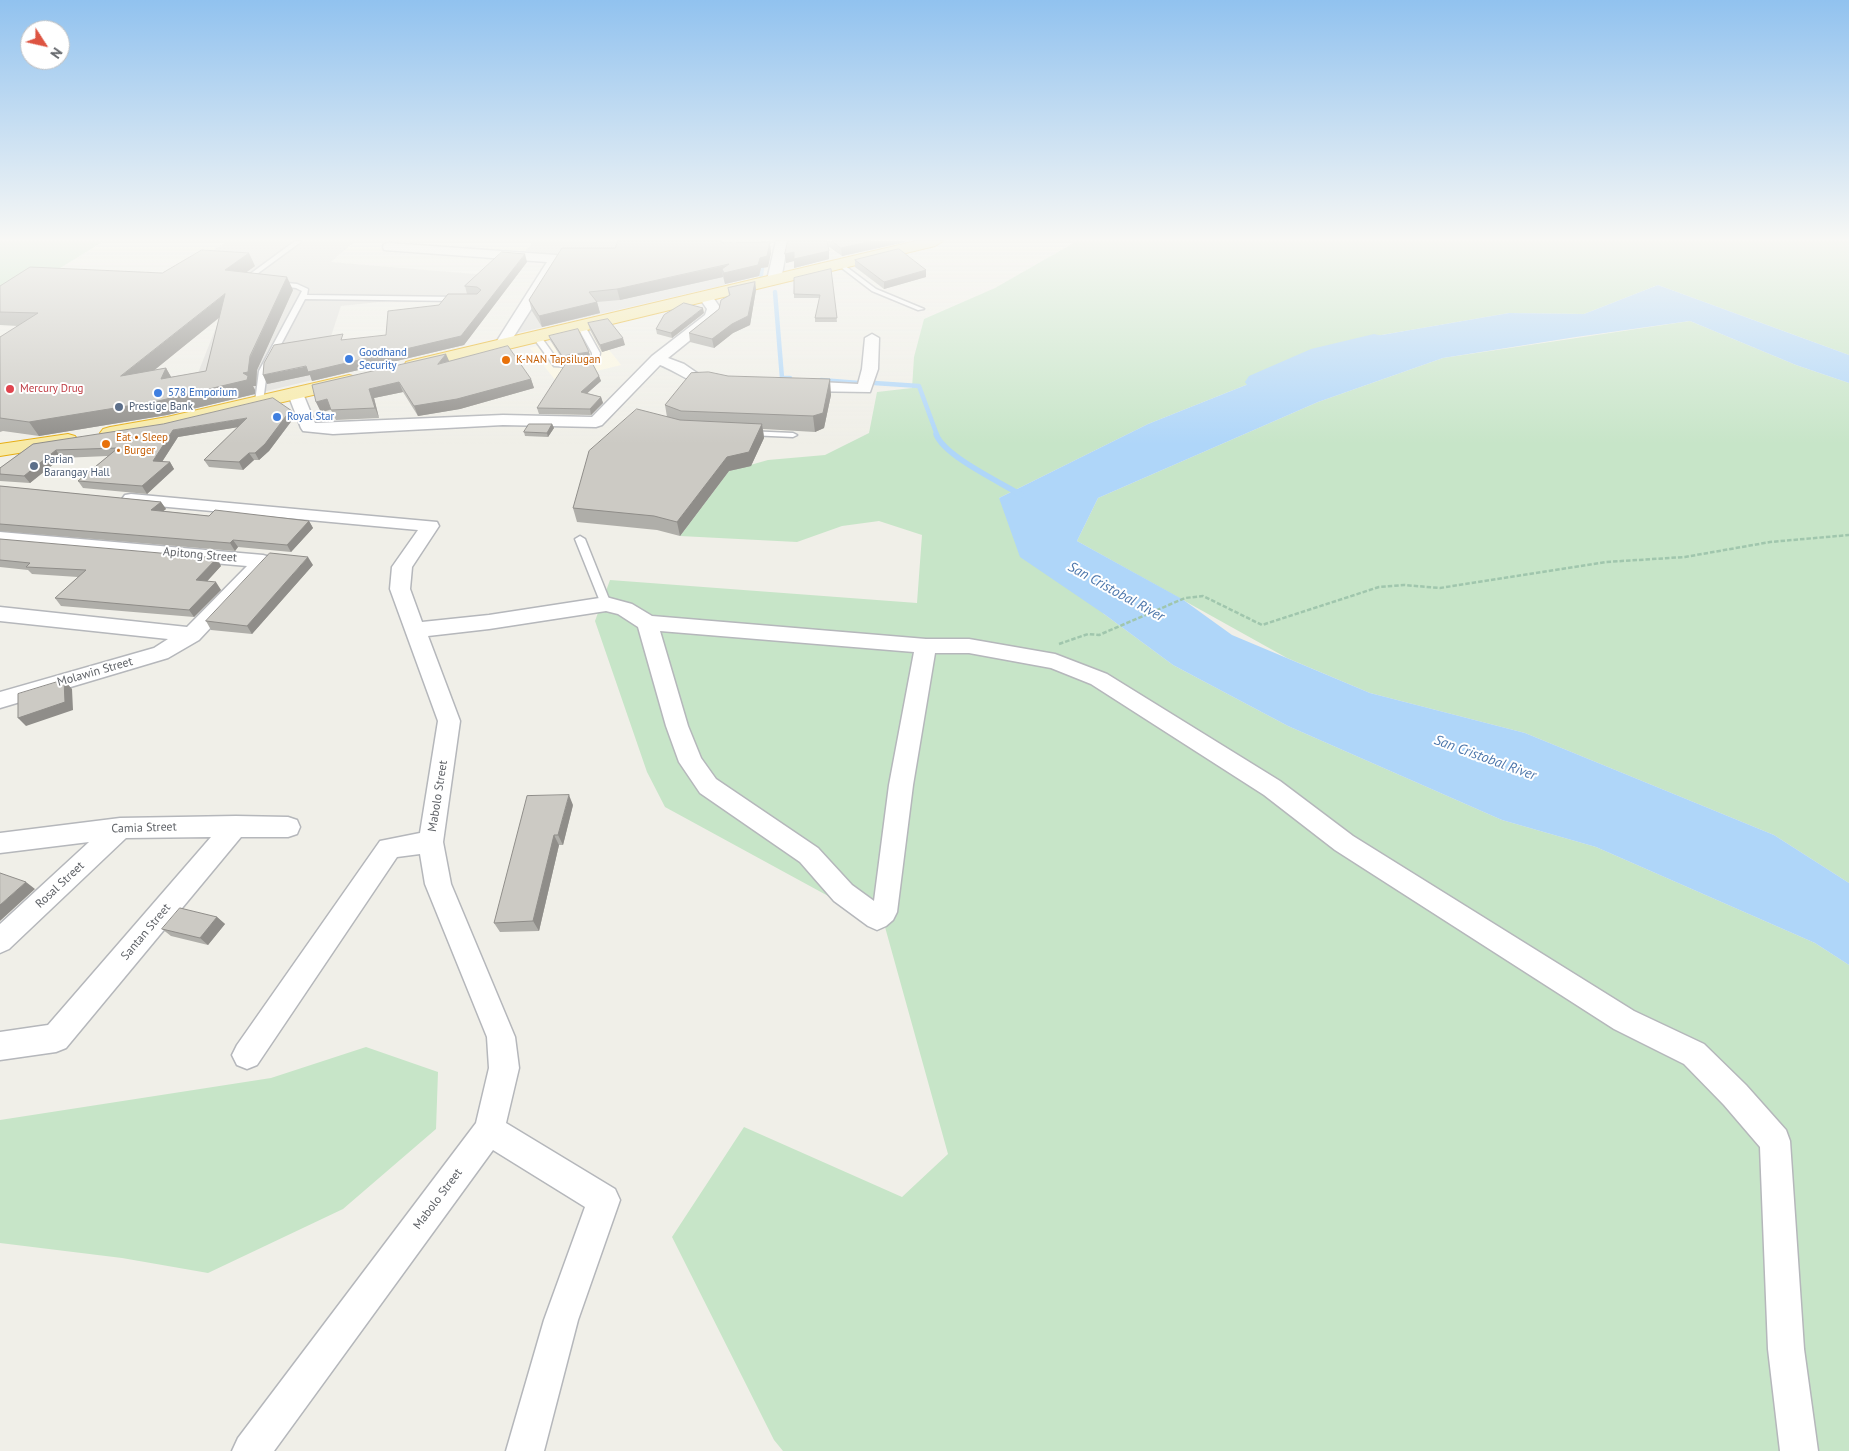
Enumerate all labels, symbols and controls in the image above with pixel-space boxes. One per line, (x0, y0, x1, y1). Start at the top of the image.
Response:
north arrow (20, 20, 70, 70)
text: N (46, 44, 66, 62)
place label: Goodhand Security (359, 346, 407, 372)
marker: Goodhand Security (343, 353, 355, 365)
place label: K-NAN Tapsilugan (516, 353, 600, 367)
marker: K-NAN Tapsilugan (500, 354, 512, 366)
place label: Mercury Drug (20, 382, 83, 396)
marker: Mercury Drug (4, 383, 16, 395)
place label: 578 Emporium (168, 386, 237, 400)
marker: 578 Emporium (152, 387, 164, 399)
place label: Prestige Bank (129, 400, 193, 414)
marker: Prestige Bank (113, 401, 125, 413)
place label: Royal Star (287, 410, 334, 424)
marker: Royal Star (271, 411, 283, 423)
place label: Eat • Sleep • Burger (116, 431, 168, 457)
marker: Eat • Sleep • Burger (100, 438, 112, 450)
place label: Parian Barangay Hall (44, 453, 110, 479)
marker: Parian Barangay Hall (28, 460, 40, 472)
street label: Apitong Street (163, 545, 237, 565)
water label: San Cristobal River (1065, 559, 1167, 625)
street label: Molawin Street (56, 654, 134, 690)
water label: San Cristobal River (1432, 732, 1538, 784)
street label: Mabolo Street (425, 759, 451, 833)
street label: Camia Street (111, 820, 177, 836)
street label: Rosal Street (33, 859, 87, 911)
street label: Santan Street (118, 901, 174, 963)
street label: Mabolo Street (411, 1166, 465, 1232)

